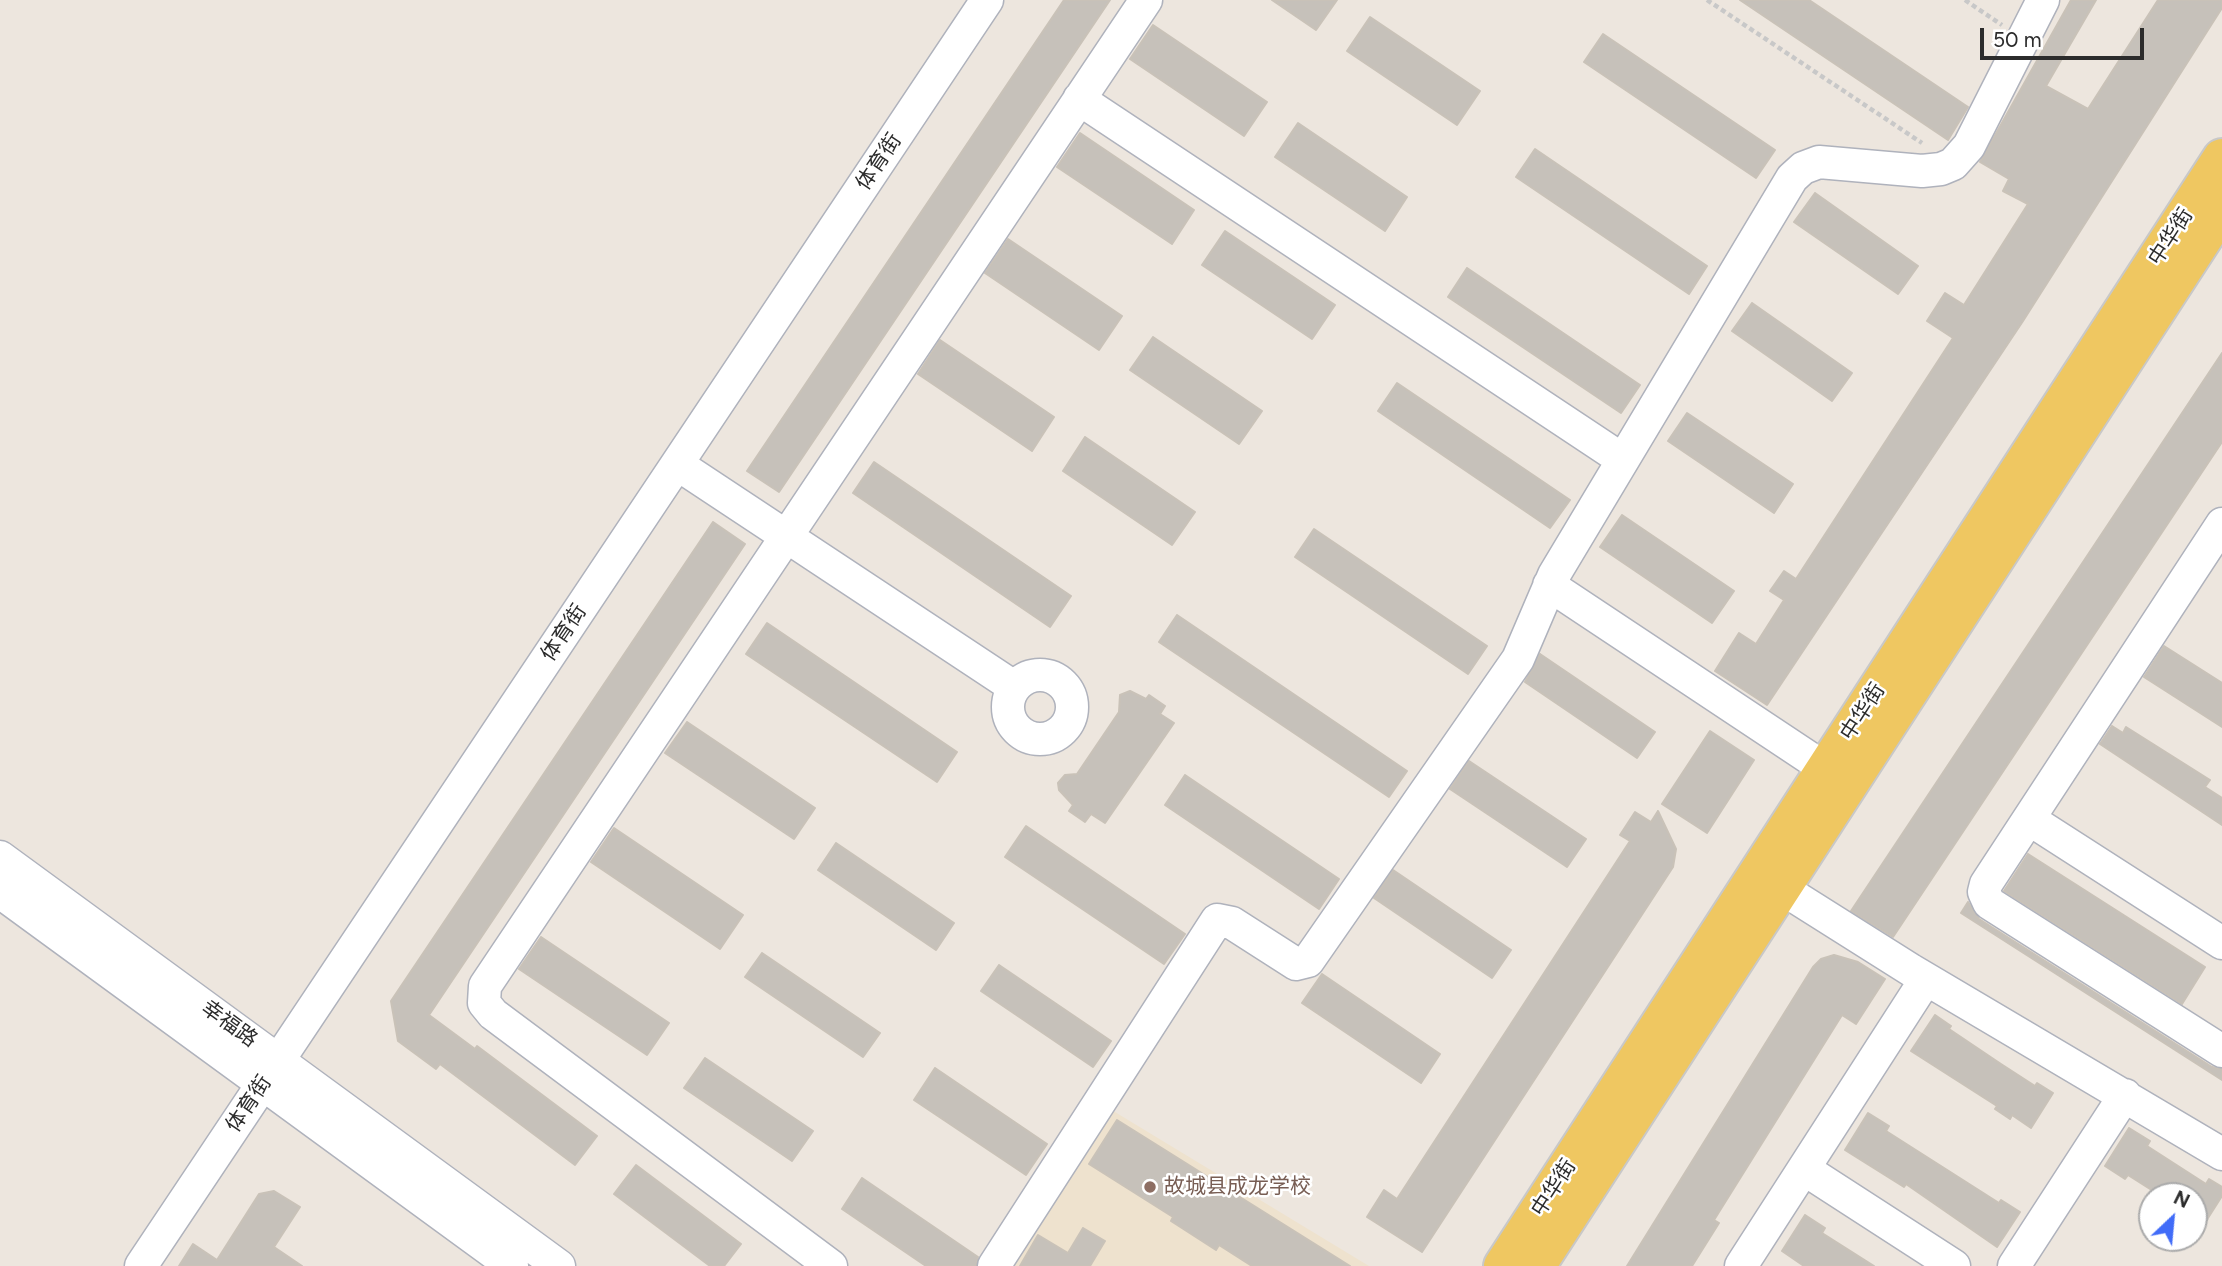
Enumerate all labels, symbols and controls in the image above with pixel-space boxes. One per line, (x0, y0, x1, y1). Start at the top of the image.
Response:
scale bar (1984, 14, 2148, 58)
text: 50 m (1993, 27, 2042, 52)
street label: 体育街 (851, 129, 907, 195)
street label: 中华街 (2143, 204, 2199, 270)
street label: 体育街 (536, 600, 592, 666)
street label: 中华街 (1835, 679, 1891, 745)
street label: 幸福路 (196, 995, 262, 1053)
street label: 体育街 (221, 1071, 277, 1137)
street label: 中华街 (1526, 1155, 1582, 1221)
place label: 故城县成龙学校 (1164, 1174, 1311, 1200)
marker: 故城县成龙学校 (1142, 1179, 1158, 1195)
north arrow (2138, 1182, 2208, 1252)
text: N (2170, 1186, 2193, 1213)

